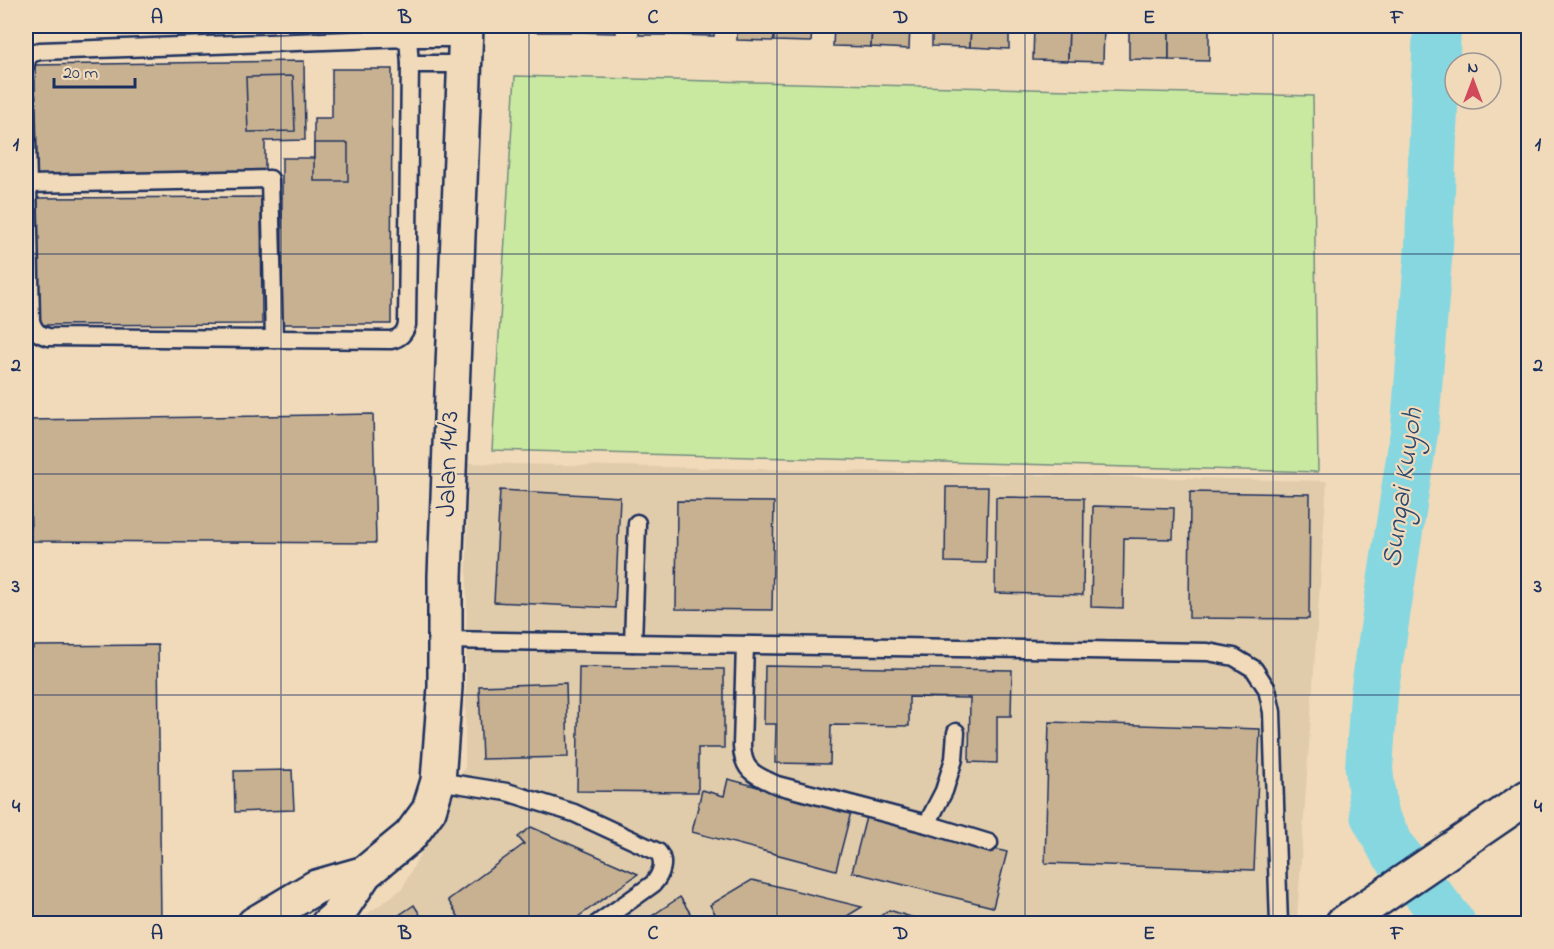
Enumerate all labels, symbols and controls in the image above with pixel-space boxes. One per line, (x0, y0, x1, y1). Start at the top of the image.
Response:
text: A (151, 4, 163, 33)
text: B (397, 4, 412, 33)
text: C (648, 4, 659, 33)
text: D (893, 4, 908, 33)
text: E (1143, 4, 1155, 33)
text: F (1390, 4, 1404, 33)
scale bar (54, 51, 135, 89)
north arrow (1443, 51, 1503, 111)
text: N (1468, 56, 1479, 80)
text: 20 m (63, 61, 98, 87)
text: 1 (13, 131, 20, 160)
text: 1 (1535, 131, 1542, 160)
text: 2 (10, 352, 21, 381)
text: 2 (1532, 352, 1543, 381)
water label: Sungai Kuyoh (1373, 405, 1436, 570)
street label: Jalan 14/3 (428, 410, 470, 518)
text: 3 (11, 573, 20, 602)
text: 3 (1533, 573, 1542, 602)
text: 4 (12, 793, 21, 822)
text: 4 (1534, 793, 1543, 822)
text: A (151, 920, 163, 949)
text: B (397, 920, 412, 949)
text: C (648, 920, 659, 949)
text: D (893, 920, 908, 949)
text: E (1143, 920, 1155, 949)
text: F (1390, 920, 1404, 949)

